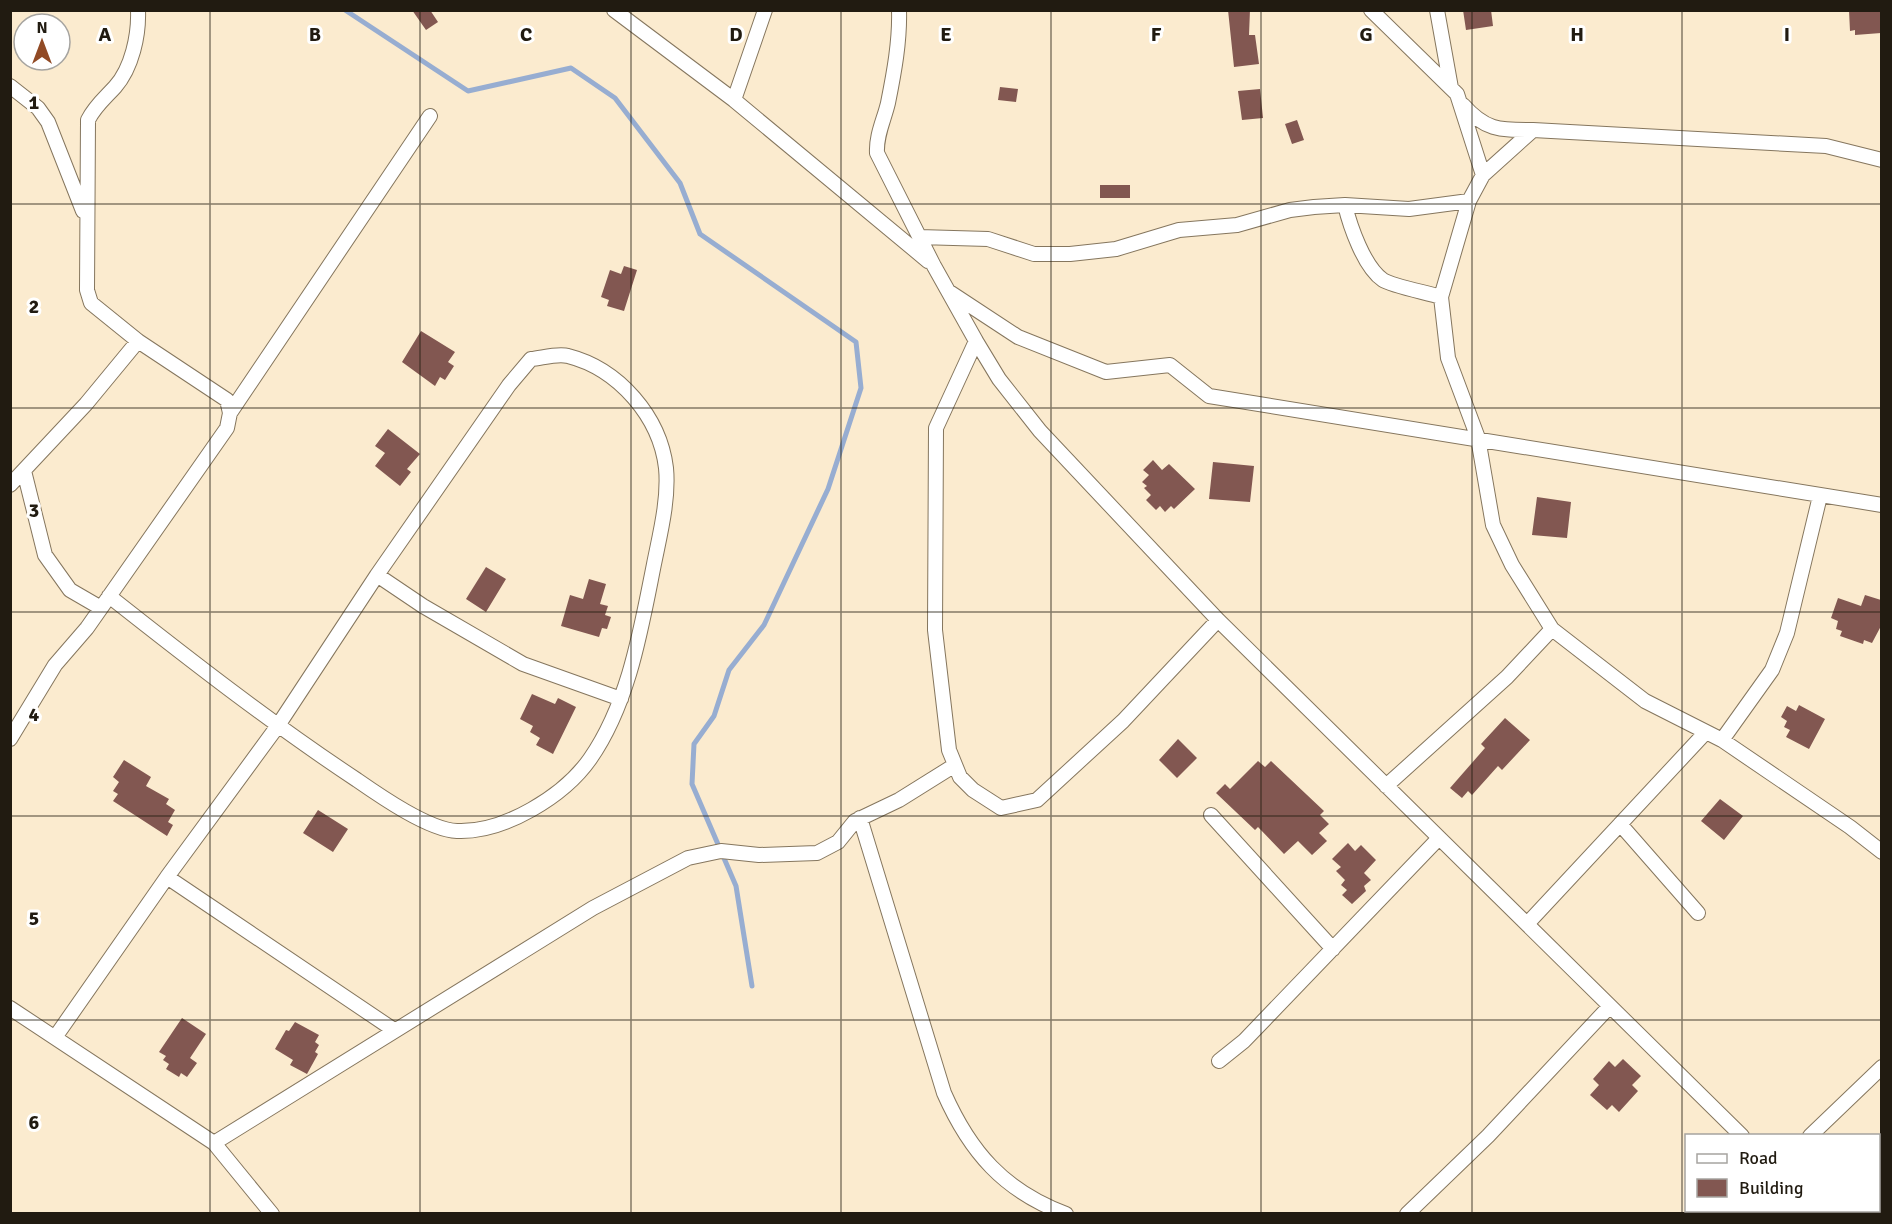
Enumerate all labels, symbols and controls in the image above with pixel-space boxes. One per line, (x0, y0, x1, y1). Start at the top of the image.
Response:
north arrow (12, 12, 72, 72)
text: N (36, 18, 48, 38)
text: A (99, 22, 112, 47)
text: B (309, 22, 321, 47)
text: C (520, 22, 532, 47)
text: D (729, 22, 743, 47)
text: E (940, 22, 952, 47)
text: F (1151, 22, 1162, 47)
text: G (1359, 22, 1373, 47)
text: H (1570, 22, 1584, 47)
text: I (1784, 22, 1790, 47)
text: 1 (29, 90, 40, 115)
text: 2 (29, 294, 39, 319)
text: 3 (29, 498, 39, 523)
text: 4 (29, 702, 40, 727)
text: 5 (29, 906, 39, 931)
text: 6 (29, 1110, 40, 1135)
legend (1685, 1134, 1880, 1212)
text: Road (1739, 1147, 1778, 1169)
text: Building (1739, 1177, 1803, 1199)

